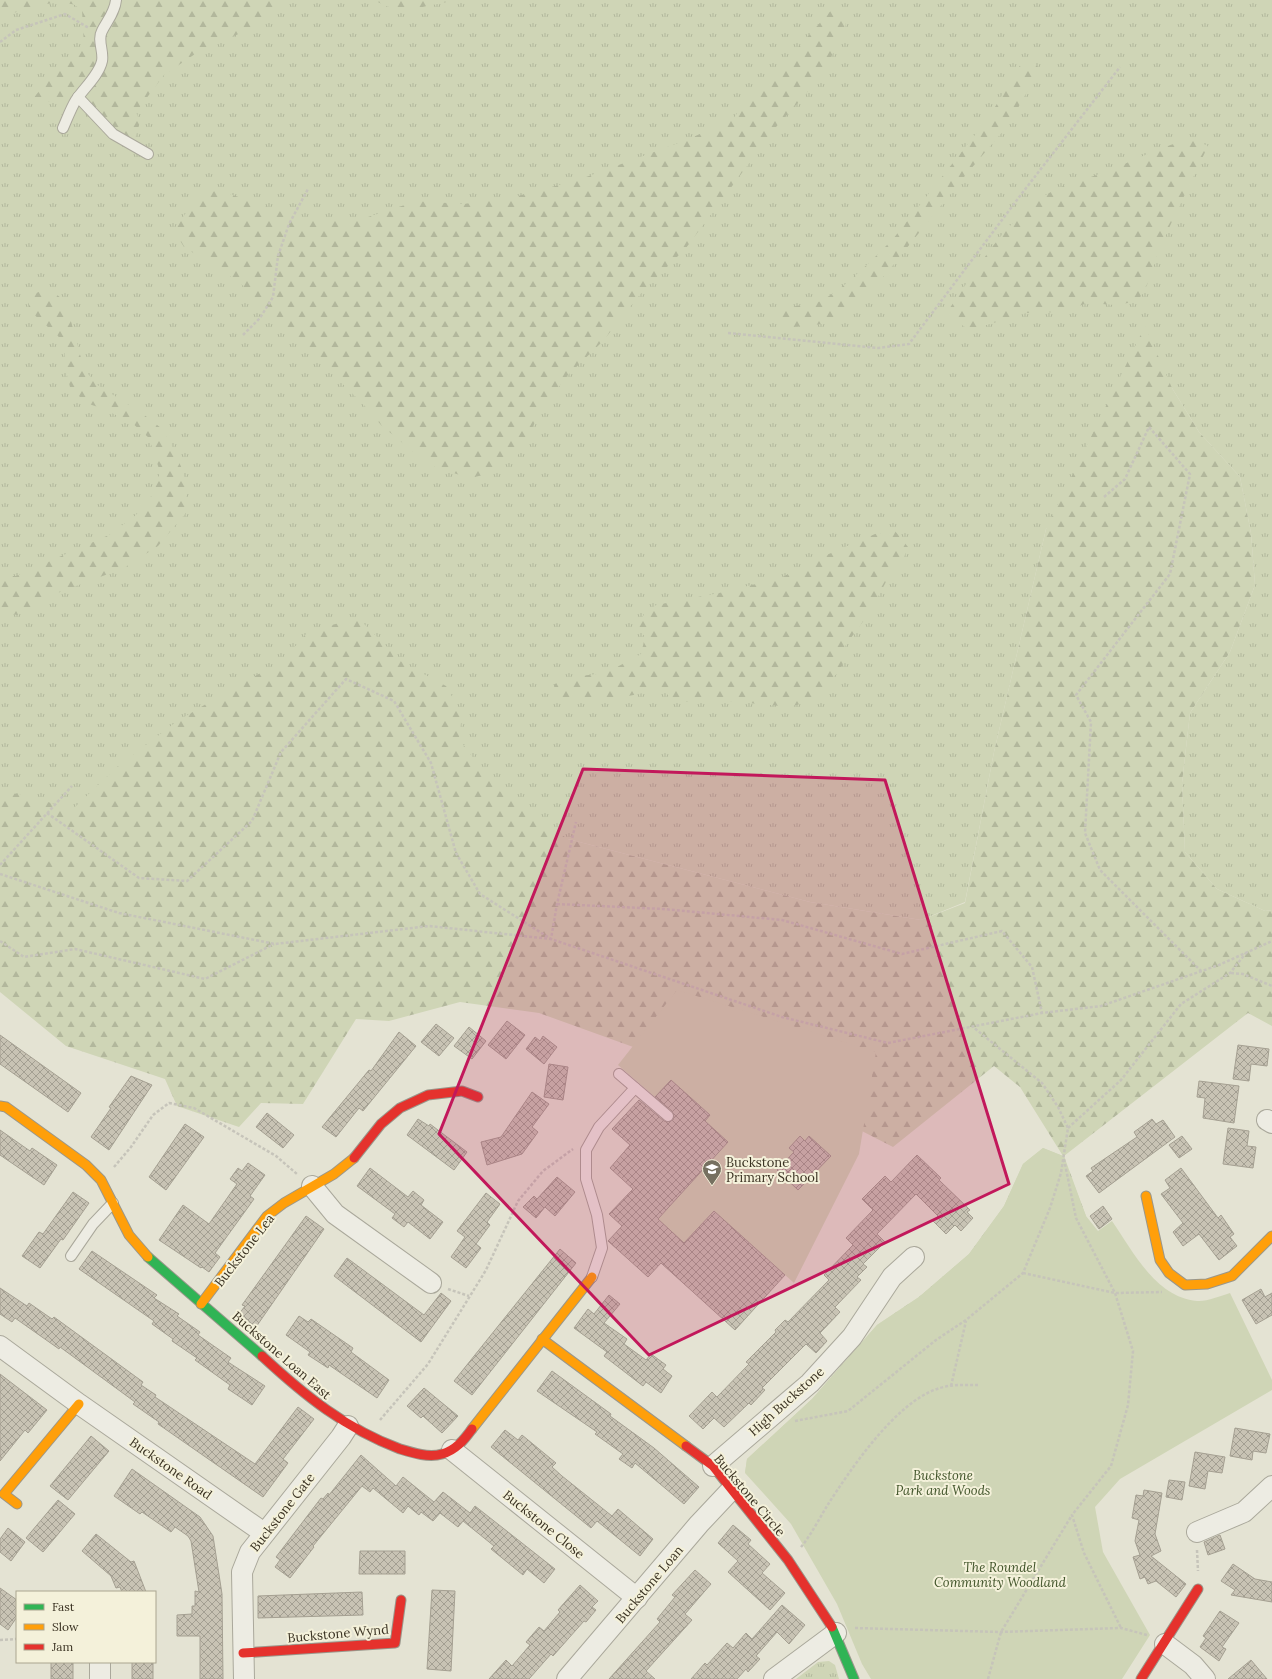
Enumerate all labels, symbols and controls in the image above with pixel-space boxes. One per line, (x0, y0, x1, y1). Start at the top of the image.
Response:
place label: Buckstone Primary School (726, 1154, 819, 1186)
school or university icon: Buckstone Primary School (701, 1158, 723, 1186)
street label: Buckstone Lea (211, 1210, 278, 1290)
street label: Buckstone Loan East (229, 1308, 335, 1403)
street label: High Buckstone (745, 1363, 828, 1440)
street label: Buckstone Road (126, 1434, 215, 1503)
street label: Buckstone Circle (710, 1451, 789, 1540)
park label: Buckstone Park and Woods (896, 1467, 990, 1499)
street label: Buckstone Gate (246, 1470, 318, 1555)
street label: Buckstone Close (499, 1486, 588, 1562)
street label: Buckstone Loan (612, 1542, 687, 1627)
park label: The Roundel Community Woodland (934, 1559, 1067, 1591)
legend (16, 1591, 156, 1663)
text: Fast (52, 1599, 75, 1614)
text: Slow (52, 1619, 79, 1634)
street label: Buckstone Wynd (287, 1621, 390, 1646)
text: Jam (51, 1639, 73, 1654)

